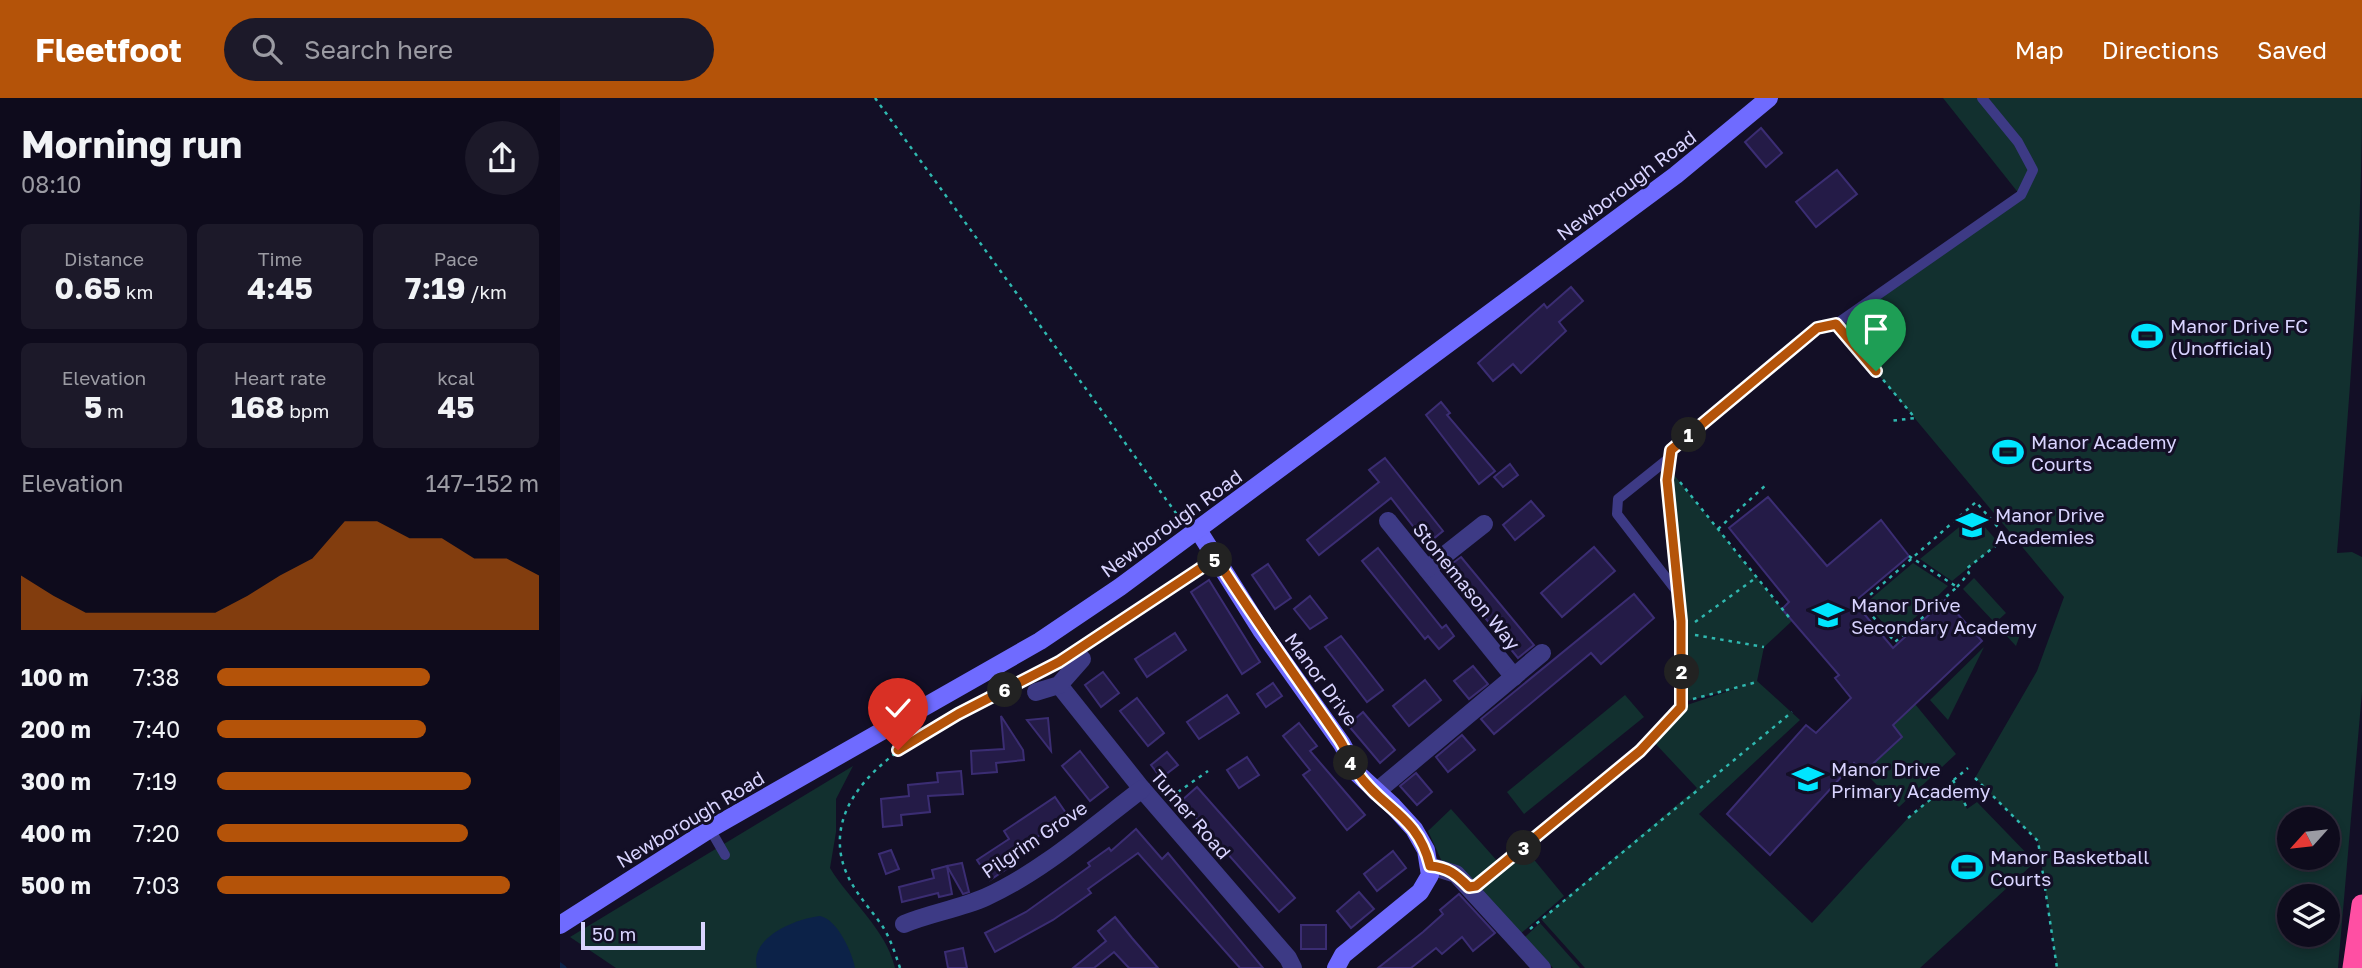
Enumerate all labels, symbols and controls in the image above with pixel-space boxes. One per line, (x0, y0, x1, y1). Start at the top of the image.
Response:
search box (224, 18, 714, 81)
text: Fleetfoot (35, 30, 182, 69)
icon: search (248, 30, 286, 68)
text: Search here (304, 34, 453, 65)
text: Map (2015, 35, 2064, 64)
text: Directions (2102, 35, 2219, 64)
text: Saved (2257, 35, 2327, 64)
text: Morning run (21, 121, 242, 166)
button: share (465, 121, 539, 195)
street label: Newborough Road (1552, 125, 1700, 245)
text: 08:10 (21, 170, 82, 198)
text: Distance (64, 247, 144, 270)
text: Time (258, 247, 302, 270)
text: Pace (434, 247, 478, 270)
text: 0.65 (55, 270, 121, 306)
text: 4:45 (247, 270, 313, 306)
text: 7:19 (405, 270, 466, 306)
text: km (121, 280, 153, 303)
text: /km (466, 280, 507, 303)
pin (1846, 299, 1906, 371)
icon: arrive (1857, 310, 1895, 348)
place label: Manor Drive FC (Unofficial) (2170, 314, 2308, 359)
sports icon: Manor Drive FC (Unofficial) (2130, 319, 2164, 353)
text: Elevation (62, 366, 146, 389)
text: Heart rate (234, 366, 326, 389)
text: kcal (437, 366, 475, 389)
text: 5 (84, 389, 102, 425)
text: 168 (231, 389, 284, 425)
text: 45 (437, 389, 475, 425)
text: m (102, 399, 124, 422)
text: bpm (284, 399, 329, 422)
pin: 1 (1672, 418, 1706, 452)
text: 1 (1684, 423, 1693, 446)
place label: Manor Academy Courts (2031, 430, 2177, 475)
sports icon: Manor Academy Courts (1991, 435, 2025, 469)
street label: Newborough Road (1096, 464, 1246, 582)
text: Elevation (21, 469, 123, 497)
text: 147–152 m (425, 469, 539, 497)
place label: Manor Drive Academies (1995, 503, 2104, 548)
school or university icon: Manor Drive Academies (1955, 508, 1989, 542)
street label: Stonemason Way (1409, 518, 1526, 655)
pin: 5 (1198, 542, 1232, 578)
text: 5 (1209, 548, 1220, 571)
place label: Manor Drive Secondary Academy (1851, 593, 2037, 638)
school or university icon: Manor Drive Secondary Academy (1811, 598, 1845, 632)
street label: Manor Drive (1281, 628, 1363, 730)
pin: 2 (1664, 654, 1700, 690)
text: 2 (1676, 660, 1687, 683)
text: 100 m (21, 663, 89, 691)
text: 7:38 (133, 663, 180, 691)
pin: 6 (988, 672, 1022, 708)
pin (868, 678, 928, 750)
text: 6 (998, 678, 1011, 701)
icon: check (879, 689, 917, 727)
text: 200 m (21, 715, 91, 743)
text: 7:40 (133, 715, 180, 743)
pin: 4 (1334, 746, 1368, 780)
text: 4 (1345, 751, 1356, 774)
place label: Manor Drive Primary Academy (1831, 757, 1991, 802)
school or university icon: Manor Drive Primary Academy (1791, 762, 1825, 796)
street label: Turner Road (1146, 765, 1236, 863)
street label: Newborough Road (612, 766, 768, 872)
text: 300 m (21, 767, 91, 795)
text: 7:19 (133, 767, 177, 795)
street label: Pilgrim Grove (977, 795, 1091, 883)
north arrow (2277, 807, 2340, 870)
map controls (2277, 807, 2340, 947)
text: 400 m (21, 819, 91, 847)
text: 7:20 (133, 819, 180, 847)
pin: 3 (1506, 830, 1542, 866)
text: 3 (1518, 836, 1529, 859)
place label: Manor Basketball Courts (1990, 845, 2149, 890)
sports icon: Manor Basketball Courts (1950, 850, 1984, 884)
text: 500 m (21, 871, 91, 899)
text: 7:03 (133, 871, 180, 899)
button: layers (2277, 884, 2340, 947)
scale bar (581, 919, 705, 951)
text: 50 m (592, 922, 636, 945)

